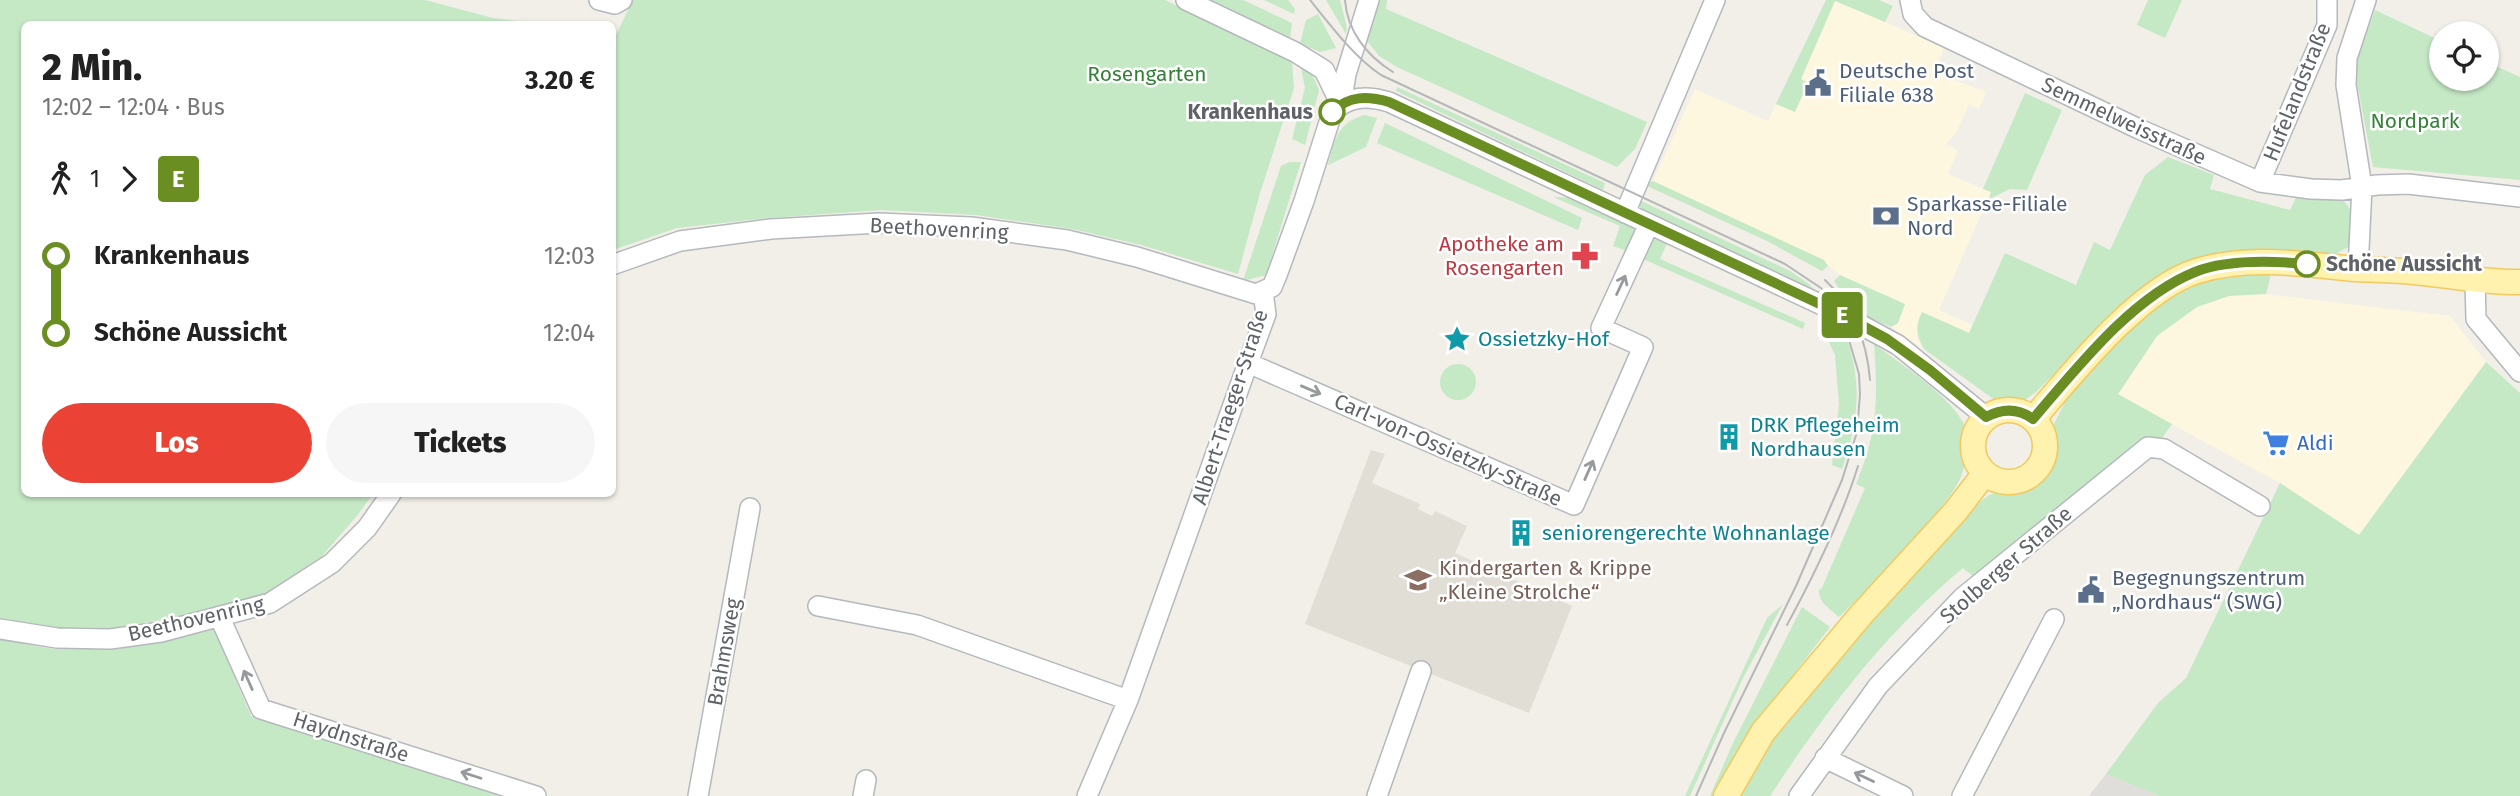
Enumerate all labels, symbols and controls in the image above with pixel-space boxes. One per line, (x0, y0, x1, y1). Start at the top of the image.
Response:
street label: Hufelandstraße (2257, 19, 2337, 165)
map controls (2429, 21, 2499, 91)
button: locate (2429, 21, 2499, 91)
text: 2 Min. (42, 44, 142, 90)
place label: Deutsche Post Filiale 638 (1839, 58, 1975, 108)
park label: Rosengarten (1087, 61, 1207, 87)
text: 3.20 € (525, 65, 595, 96)
public building icon: Deutsche Post Filiale 638 (1803, 68, 1833, 98)
street label: Semmelweisstraße (2038, 71, 2210, 171)
text: 12:02 – 12:04 · Bus (42, 93, 225, 121)
place label: Krankenhaus (1188, 99, 1313, 125)
marker: Krankenhaus (1319, 99, 1345, 125)
park label: Nordpark (2370, 108, 2460, 134)
icon: walk (42, 160, 80, 198)
icon: forward (110, 160, 148, 198)
text: 1 (90, 165, 100, 193)
text: E (172, 165, 185, 193)
place label: Sparkasse-Filiale Nord (1907, 191, 2067, 241)
bank icon: Sparkasse-Filiale Nord (1871, 201, 1901, 231)
street label: Beethovenring (869, 212, 1009, 246)
place label: Apotheke am Rosengarten (1439, 231, 1564, 281)
text: Krankenhaus (94, 240, 249, 271)
pharmacy icon: Apotheke am Rosengarten (1570, 241, 1600, 271)
text: 12:03 (544, 242, 595, 270)
marker: Schöne Aussicht (2294, 251, 2320, 277)
place label: Schöne Aussicht (2326, 251, 2483, 277)
one-way arrow (1615, 274, 1628, 296)
line badge: E (1819, 292, 1865, 338)
text: E (1836, 301, 1848, 329)
street label: Albert-Traeger-Straße (1186, 306, 1274, 508)
text: Schöne Aussicht (94, 317, 287, 348)
text: 12:04 (543, 319, 595, 347)
place icon: Ossietzky-Hof (1442, 324, 1472, 354)
place label: Ossietzky-Hof (1478, 326, 1611, 352)
one-way arrow (1300, 385, 1321, 398)
street label: Carl-von-Ossietzky-Straße (1330, 388, 1566, 512)
button: Los (42, 403, 312, 483)
button: Tickets (326, 403, 595, 483)
place label: DRK Pflegeheim Nordhausen (1750, 412, 1900, 462)
building icon: DRK Pflegeheim Nordhausen (1714, 422, 1744, 452)
supermarket icon: Aldi (2261, 428, 2291, 458)
place label: Aldi (2297, 430, 2334, 456)
one-way arrow (1583, 459, 1596, 481)
street label: Stolberger Straße (1935, 501, 2077, 629)
building icon: seniorengerechte Wohnanlage (1506, 518, 1536, 548)
place label: seniorengerechte Wohnanlage (1542, 520, 1830, 546)
place label: Kindergarten & Krippe „Kleine Strolche“ (1439, 555, 1652, 605)
school or university icon: Kindergarten & Krippe „Kleine Strolche“ (1403, 565, 1433, 595)
place label: Begegnungszentrum „Nordhaus“ (SWG) (2112, 565, 2305, 615)
public building icon: Begegnungszentrum „Nordhaus“ (SWG) (2076, 575, 2106, 605)
street label: Beethovenring (125, 591, 267, 647)
street label: Brahmsweg (702, 596, 746, 708)
one-way arrow (241, 670, 254, 691)
street label: Haydnstraße (290, 706, 412, 768)
one-way arrow (460, 768, 482, 781)
one-way arrow (1854, 770, 1875, 783)

